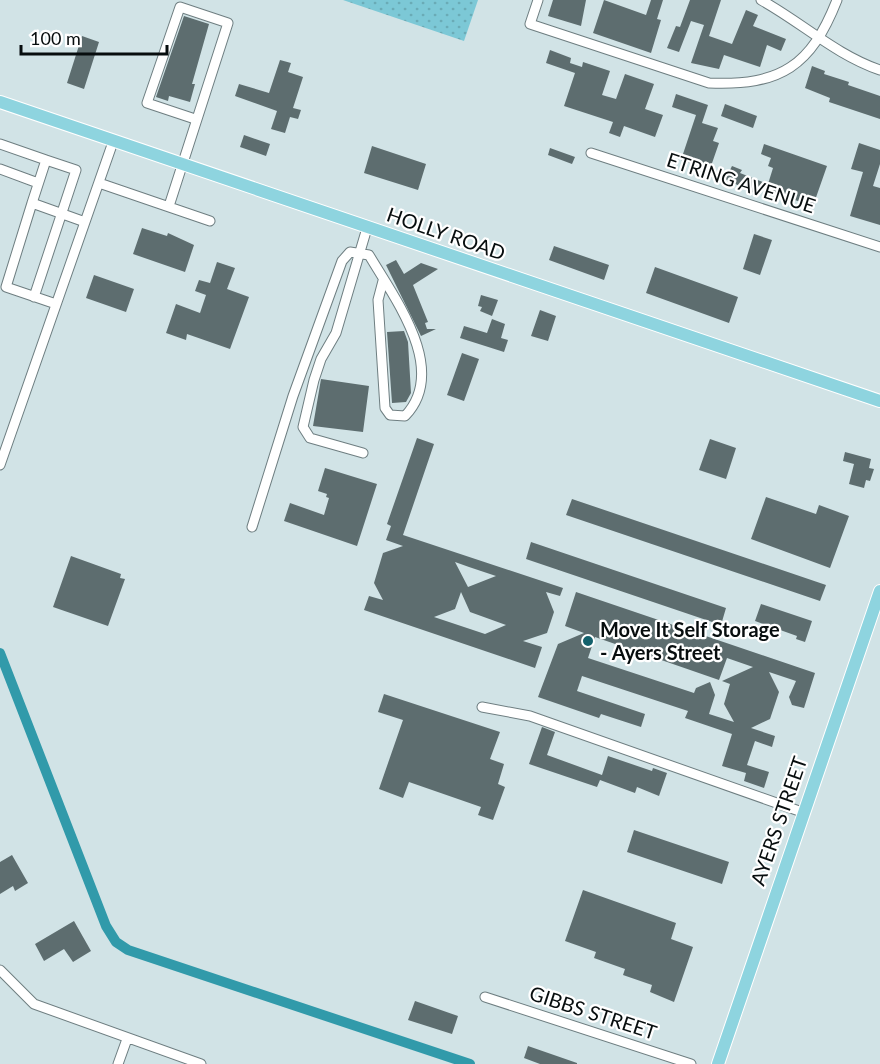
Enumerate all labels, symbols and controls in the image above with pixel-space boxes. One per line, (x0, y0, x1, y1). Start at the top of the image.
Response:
scale bar (21, 18, 166, 56)
text: 100 m (30, 27, 81, 49)
street label: ETRING AVENUE (664, 147, 819, 217)
street label: HOLLY ROAD (384, 202, 509, 265)
place label: Move It Self Storage - Ayers Street (600, 617, 780, 664)
marker: Move It Self Storage - Ayers Street (581, 634, 595, 648)
street label: AYERS STREET (745, 753, 811, 888)
street label: GIBBS STREET (527, 980, 660, 1044)

